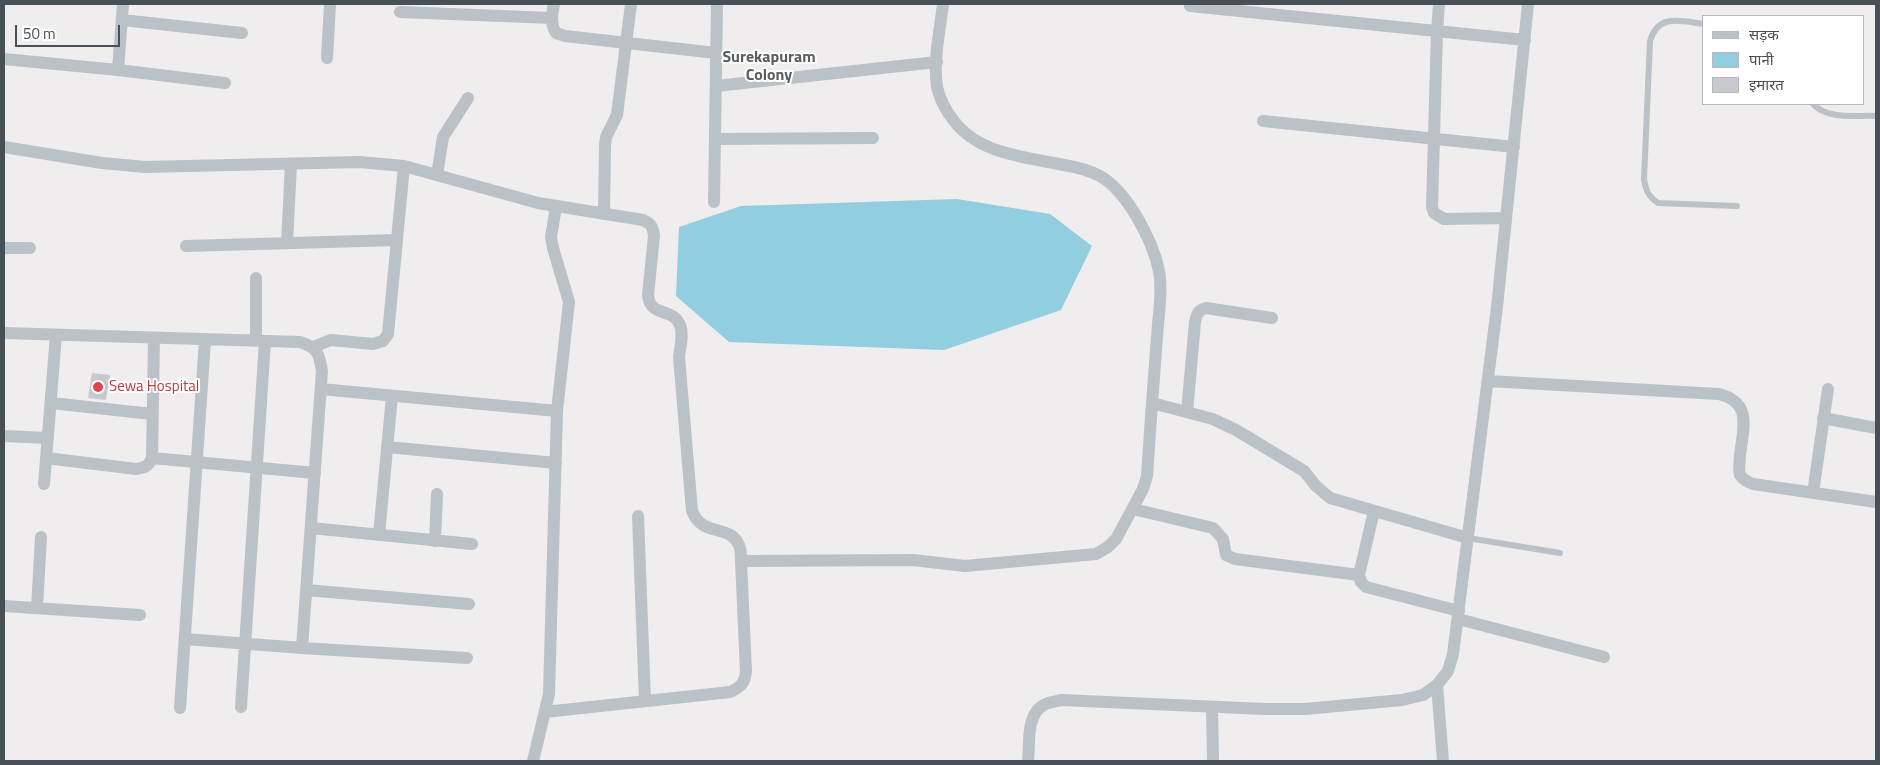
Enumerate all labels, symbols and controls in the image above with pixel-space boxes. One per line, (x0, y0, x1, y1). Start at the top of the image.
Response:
scale bar (18, 15, 122, 47)
legend (1702, 15, 1865, 105)
text: 50 m (23, 22, 56, 45)
text: सड़क (1749, 23, 1779, 46)
district label: Surekapuram Colony (722, 48, 816, 86)
text: पानी (1749, 48, 1774, 71)
text: इमारत (1749, 73, 1784, 96)
place label: Sewa Hospital (109, 378, 199, 396)
marker: Sewa Hospital (91, 380, 105, 394)

